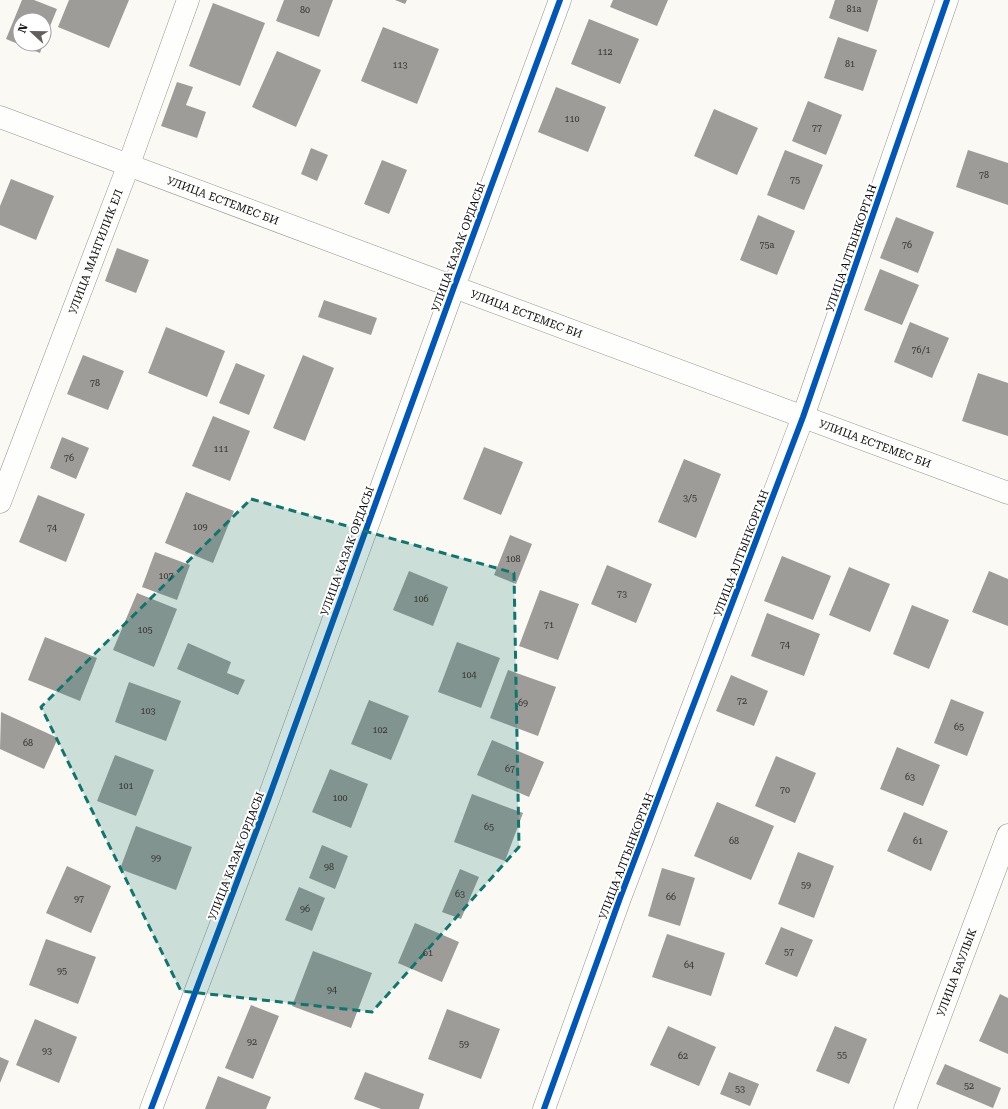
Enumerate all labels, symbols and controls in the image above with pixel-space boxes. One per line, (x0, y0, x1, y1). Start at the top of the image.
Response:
house number: 81а (847, 4, 862, 14)
house number: 80 (300, 5, 310, 15)
north arrow (12, 12, 52, 52)
text: N (16, 22, 31, 35)
house number: 112 (597, 47, 613, 57)
house number: 81 (845, 59, 855, 69)
house number: 113 (392, 60, 408, 70)
house number: 110 (564, 114, 580, 124)
house number: 77 (812, 123, 822, 133)
house number: 78 (979, 170, 989, 180)
street label: УЛИЦА ЕСТЕМЕС БИ (165, 174, 281, 228)
house number: 75 (790, 175, 800, 185)
street label: УЛИЦА КАЗАК ОРДАСЫ (429, 181, 488, 313)
street label: УЛИЦА АЛТЫНКОРГАН (823, 183, 879, 314)
street label: УЛИЦА МАНГИЛИК ЕЛ (66, 187, 126, 316)
house number: 75а (760, 240, 775, 250)
house number: 76 (902, 240, 912, 250)
street label: УЛИЦА ЕСТЕМЕС БИ (468, 288, 584, 341)
house number: 76/1 (912, 345, 930, 355)
house number: 78 (90, 378, 100, 388)
street label: УЛИЦА ЕСТЕМЕС БИ (817, 417, 933, 471)
house number: 111 (213, 444, 229, 454)
house number: 76 (64, 453, 74, 463)
street label: УЛИЦА КАЗАК ОРДАСЫ (318, 485, 377, 617)
street label: УЛИЦА АЛТЫНКОРГАН (711, 488, 772, 618)
house number: 3/5 (683, 493, 697, 503)
house number: 109 (192, 522, 208, 532)
house number: 74 (47, 523, 57, 533)
house number: 108 (505, 554, 521, 564)
house number: 107 (158, 571, 174, 581)
house number: 73 (617, 589, 627, 599)
house number: 106 (413, 594, 429, 604)
house number: 71 (544, 620, 554, 630)
house number: 105 (137, 625, 153, 635)
house number: 74 (780, 640, 790, 650)
house number: 104 (461, 670, 477, 680)
house number: 72 (737, 696, 747, 706)
house number: 69 (518, 698, 528, 708)
house number: 103 (140, 706, 156, 716)
house number: 65 (954, 722, 964, 732)
house number: 102 (372, 725, 388, 735)
house number: 68 (23, 738, 33, 748)
house number: 67 (505, 764, 515, 774)
house number: 63 (905, 772, 915, 782)
house number: 101 (118, 781, 134, 791)
house number: 70 (780, 785, 790, 795)
street label: УЛИЦА КАЗАК ОРДАСЫ (206, 790, 267, 922)
street label: УЛИЦА АЛТЫНКОРГАН (596, 791, 657, 921)
house number: 100 (332, 793, 348, 803)
house number: 65 (484, 822, 494, 832)
house number: 68 (729, 836, 739, 846)
house number: 61 (913, 836, 923, 846)
house number: 99 (151, 853, 161, 863)
house number: 98 (324, 862, 334, 872)
house number: 59 (801, 880, 811, 890)
house number: 63 (455, 889, 465, 899)
house number: 66 (666, 892, 676, 902)
house number: 97 (74, 894, 84, 904)
house number: 96 (300, 904, 310, 914)
street label: УЛИЦА БАУЛЫК (934, 927, 979, 1018)
house number: 57 (784, 947, 794, 957)
house number: 61 (423, 948, 433, 958)
house number: 64 (684, 960, 694, 970)
house number: 95 (57, 966, 67, 976)
house number: 94 (327, 985, 337, 995)
house number: 92 (247, 1037, 257, 1047)
house number: 59 (459, 1039, 469, 1049)
house number: 93 (42, 1046, 52, 1056)
house number: 55 (837, 1050, 847, 1060)
house number: 62 (678, 1051, 688, 1061)
house number: 52 (964, 1081, 974, 1091)
house number: 53 (735, 1084, 745, 1094)

